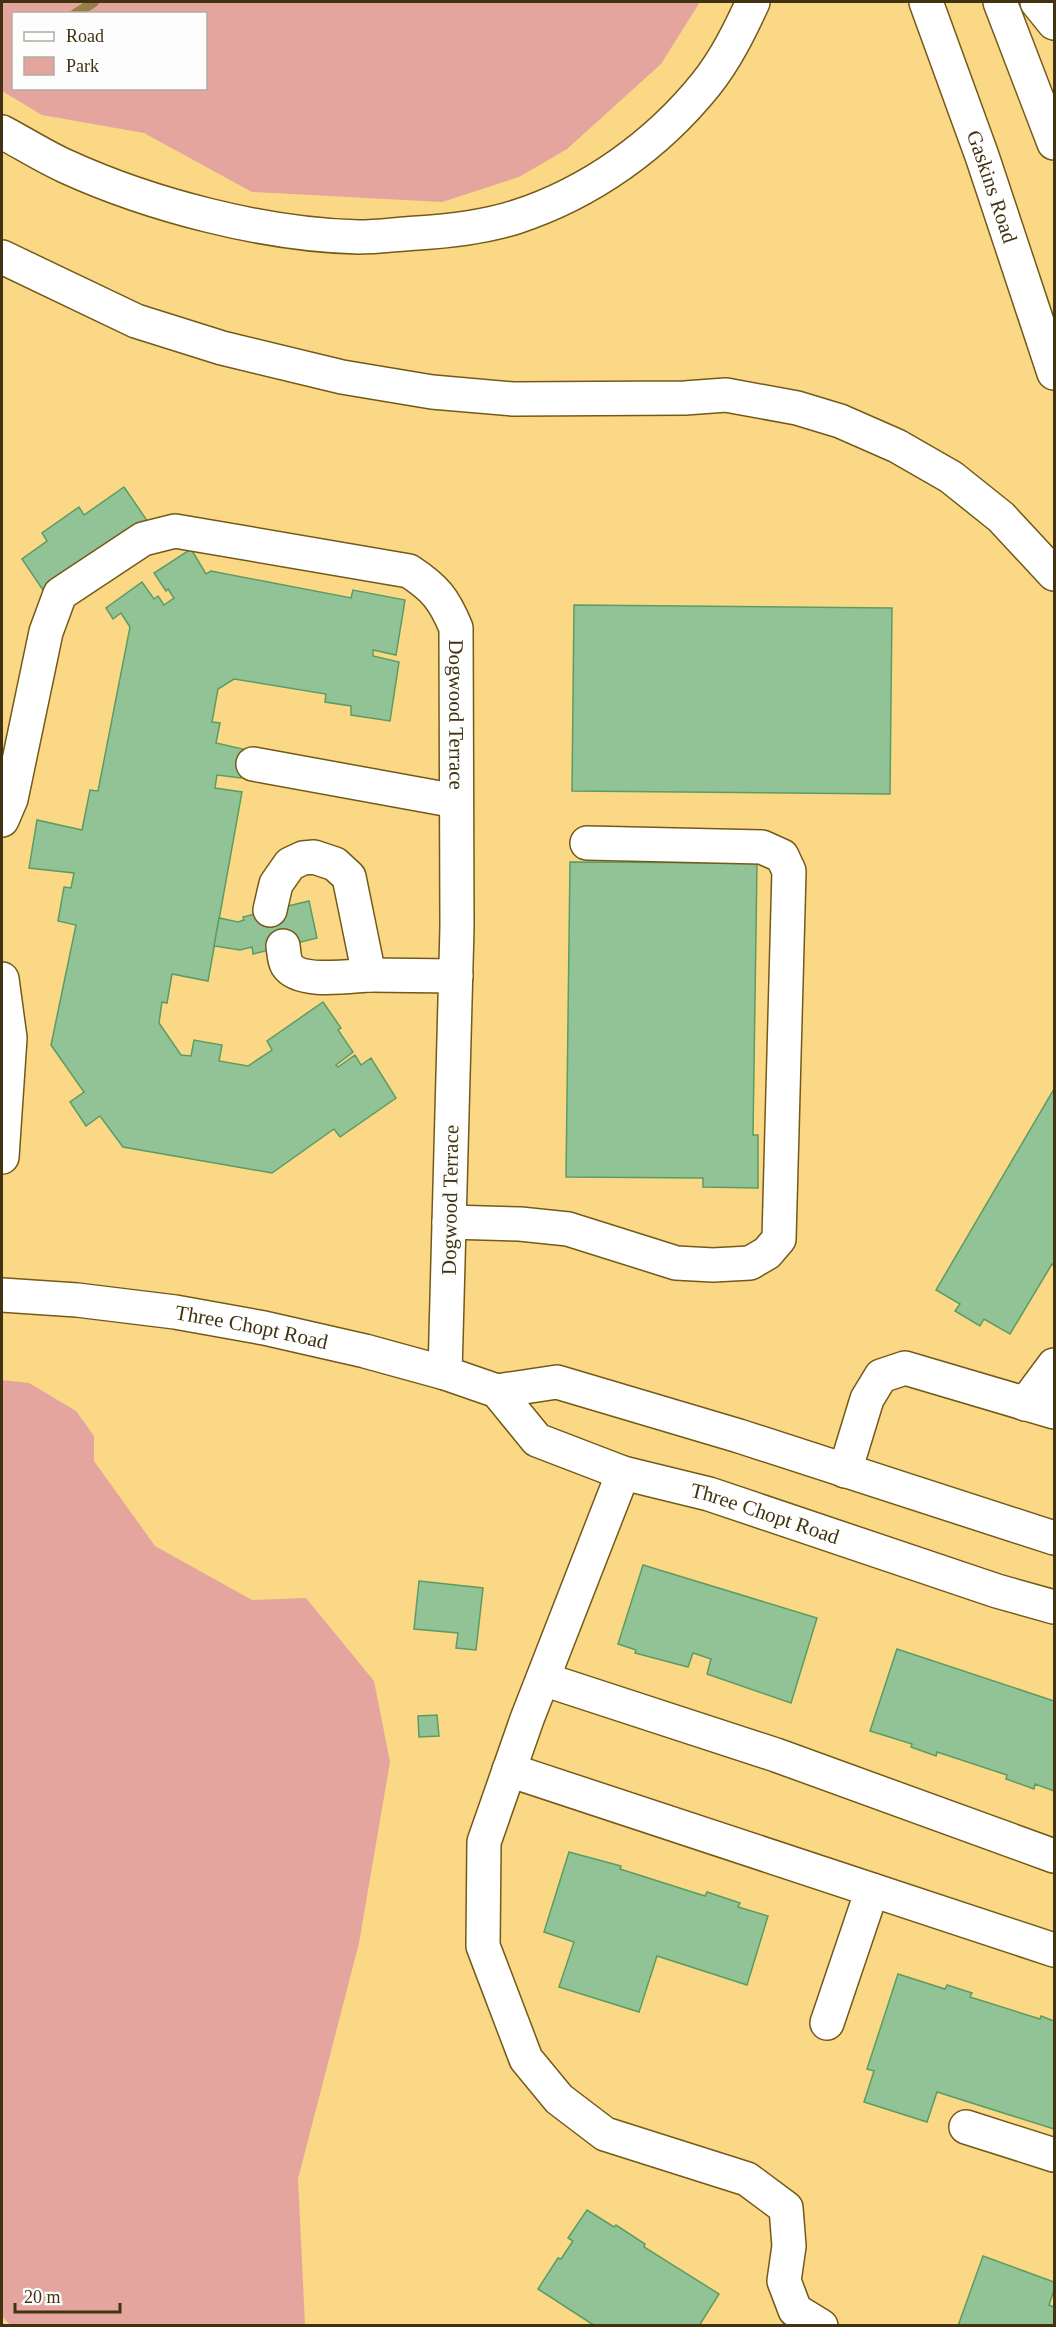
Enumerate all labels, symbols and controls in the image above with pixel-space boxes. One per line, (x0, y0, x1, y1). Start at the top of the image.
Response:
legend (12, 12, 207, 90)
text: Road (66, 26, 104, 46)
text: Park (66, 56, 99, 76)
street label: Gaskins Road (962, 127, 1022, 246)
street label: Dogwood Terrace (444, 639, 469, 790)
street label: Dogwood Terrace (437, 1125, 463, 1275)
street label: Three Chopt Road (173, 1300, 331, 1354)
street label: Three Chopt Road (688, 1478, 843, 1549)
scale bar (15, 2276, 120, 2314)
text: 20 m (24, 2287, 61, 2307)

